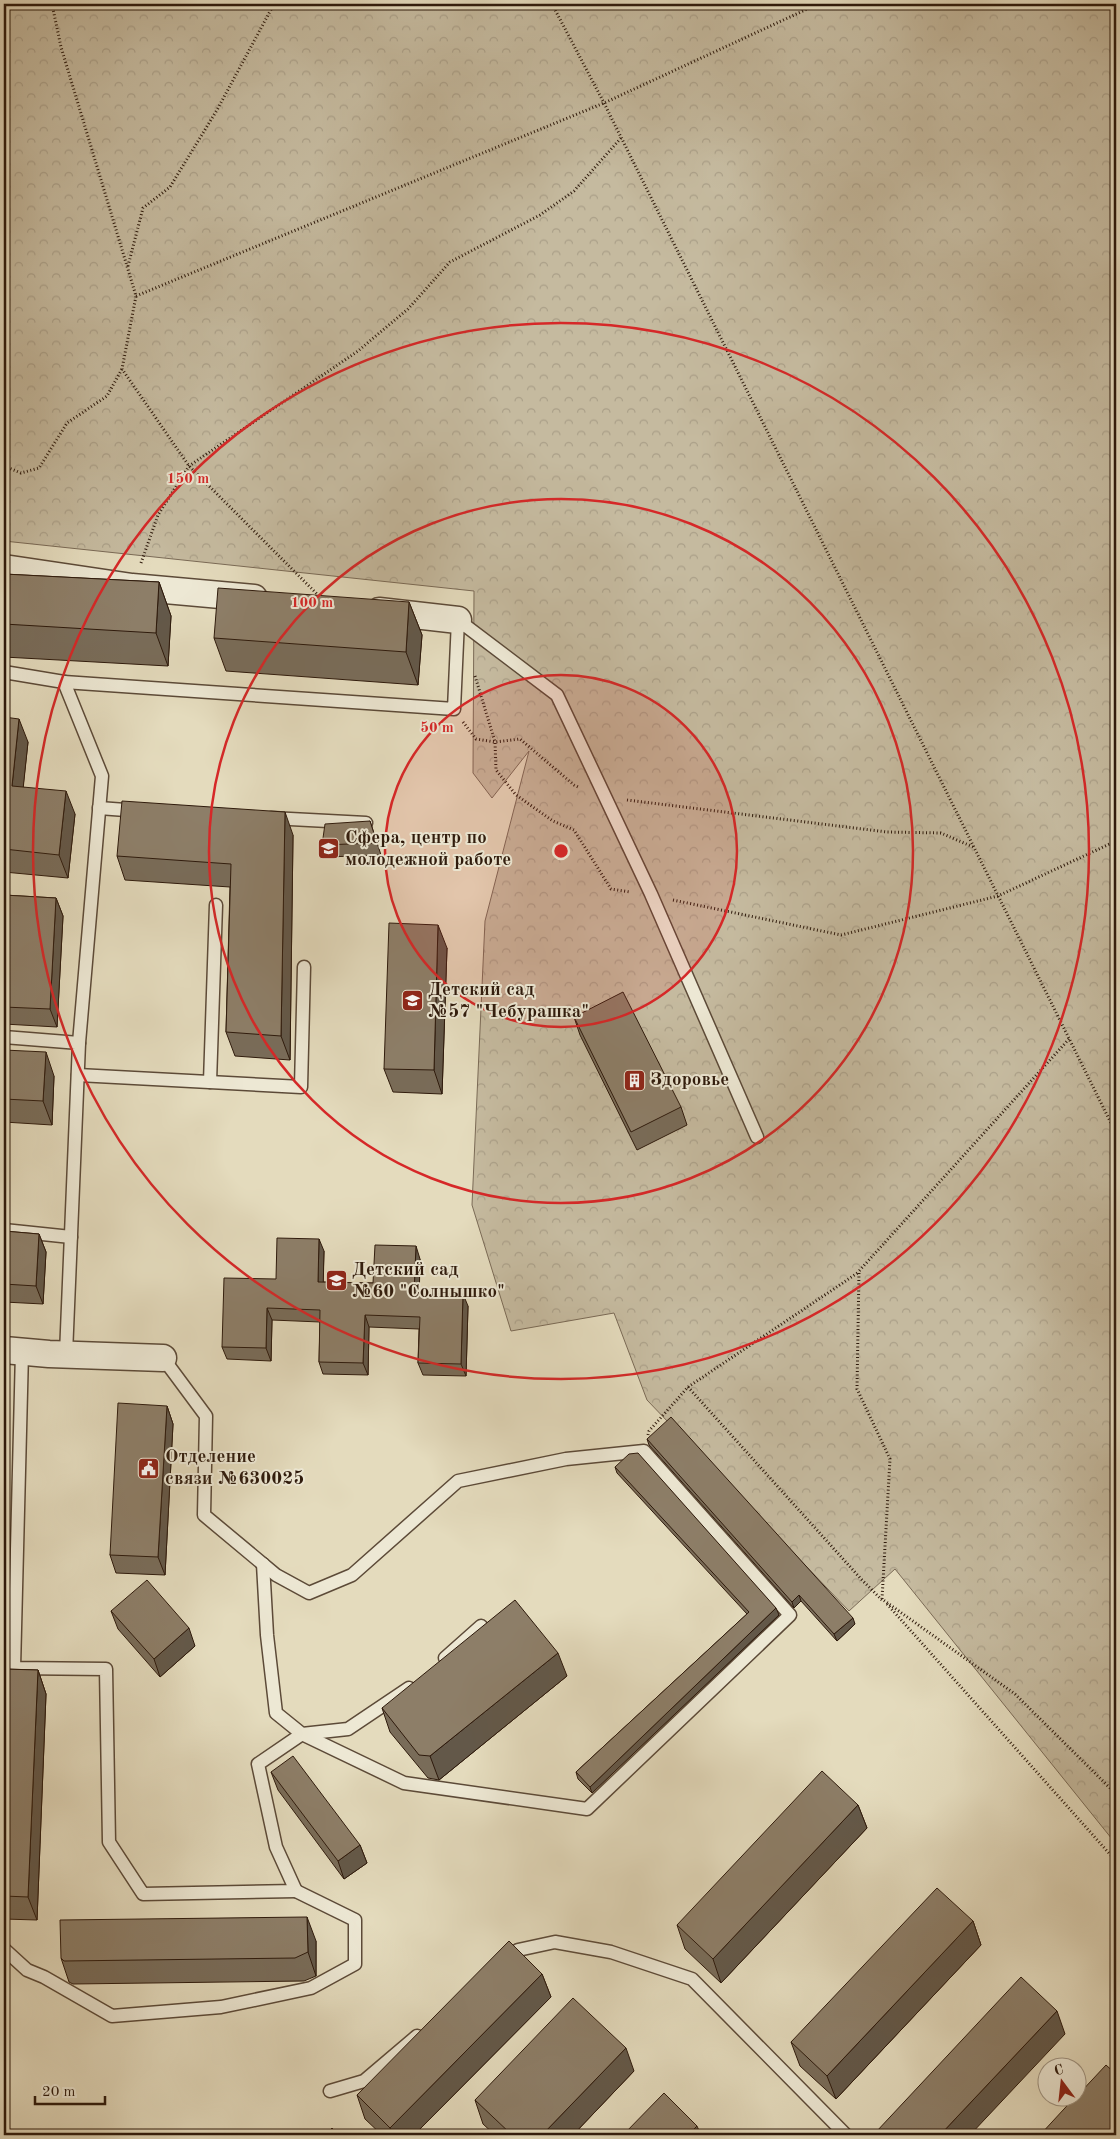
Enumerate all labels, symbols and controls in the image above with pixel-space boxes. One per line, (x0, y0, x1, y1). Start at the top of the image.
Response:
text: 150 m (167, 472, 209, 487)
text: 100 m (291, 596, 333, 611)
text: 50 m (420, 721, 454, 736)
place label: Сфера, центр по молодежной работе (345, 829, 511, 870)
school or university icon: Сфера, центр по молодежной работе (317, 837, 341, 861)
centre of rings (552, 842, 570, 860)
place label: Детский сад №57 "Чебурашка" (428, 981, 589, 1022)
school or university icon: Детский сад №57 "Чебурашка" (400, 989, 424, 1013)
building icon: Здоровье (622, 1068, 646, 1092)
place label: Здоровье (650, 1071, 729, 1090)
place label: Детский сад №60 "Солнышко" (352, 1261, 505, 1302)
school or university icon: Детский сад №60 "Солнышко" (324, 1269, 348, 1293)
place label: Отделение связи №630025 (165, 1448, 304, 1489)
public building icon: Отделение связи №630025 (137, 1456, 161, 1480)
north arrow (1038, 2056, 1088, 2106)
text: С (1053, 2062, 1065, 2078)
scale bar (35, 2074, 105, 2106)
text: 20 m (42, 2085, 76, 2100)

